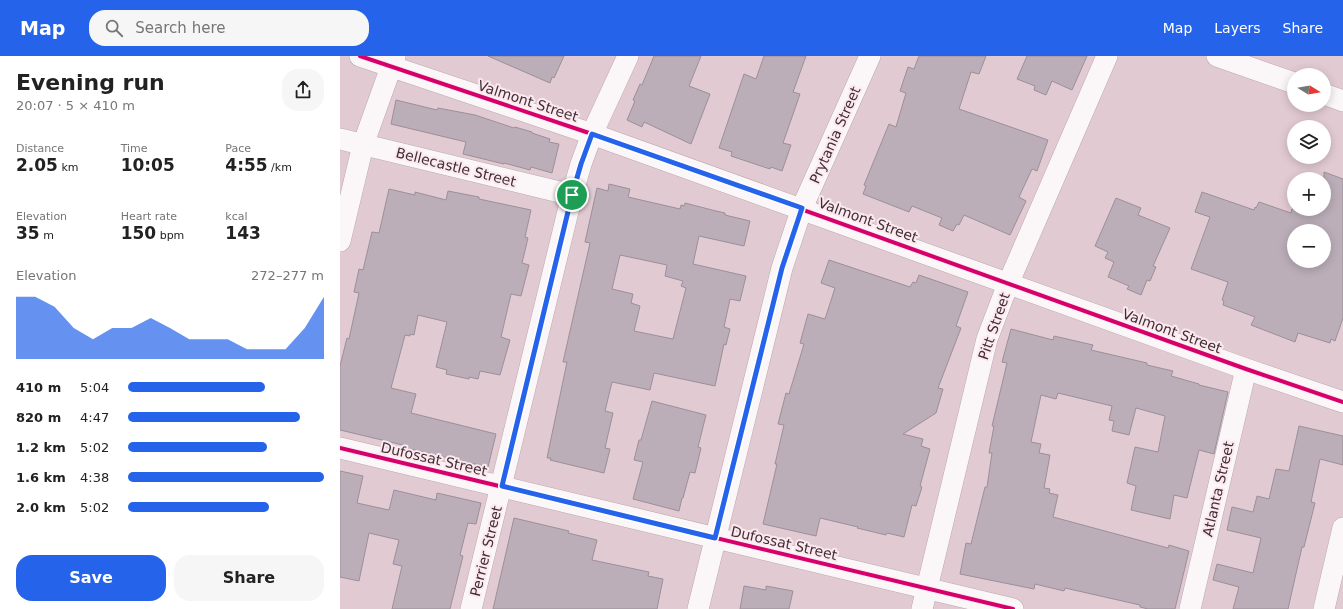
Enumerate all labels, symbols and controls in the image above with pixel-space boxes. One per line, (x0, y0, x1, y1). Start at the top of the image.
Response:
search box (89, 10, 369, 46)
text: Map (20, 17, 65, 39)
icon: search (103, 17, 125, 39)
text: Search here (135, 19, 225, 37)
text: Map (1163, 20, 1192, 36)
text: Layers (1214, 20, 1261, 36)
text: Share (1283, 20, 1323, 36)
north arrow (1287, 68, 1331, 112)
map controls (1287, 68, 1331, 268)
button: share (282, 69, 324, 111)
text: Evening run (16, 70, 165, 95)
street label: Valmont Street (476, 77, 581, 125)
street label: Prytania Street (806, 83, 864, 186)
text: 20:07 · 5 × 410 m (16, 98, 135, 113)
button: layers (1287, 120, 1331, 164)
text: Distance (16, 142, 64, 155)
text: Time (121, 142, 148, 155)
text: Pace (225, 142, 251, 155)
street label: Bellecastle Street (394, 144, 518, 190)
text: 2.05 (16, 155, 58, 175)
text: 10:05 (121, 155, 175, 175)
text: 4:55 (225, 155, 268, 175)
text: km (58, 161, 79, 174)
text: /km (268, 161, 292, 174)
button: + (1287, 172, 1331, 216)
pin (555, 178, 589, 212)
icon: arrive (561, 184, 583, 206)
street label: Valmont Street (816, 195, 920, 246)
text: Elevation (16, 210, 67, 223)
text: Heart rate (121, 210, 177, 223)
text: kcal (225, 210, 248, 223)
text: 35 (16, 223, 40, 243)
text: 150 (121, 223, 156, 243)
text: 143 (225, 223, 261, 243)
button: − (1287, 224, 1331, 268)
text: m (40, 229, 54, 242)
text: bpm (156, 229, 184, 242)
text: Elevation (16, 268, 76, 283)
text: 272–277 m (251, 268, 324, 283)
street label: Pitt Street (975, 290, 1013, 362)
street label: Valmont Street (1120, 306, 1224, 357)
text: 410 m (16, 380, 61, 395)
text: 5:04 (80, 380, 109, 395)
text: 820 m (16, 410, 61, 425)
text: 4:47 (80, 410, 109, 425)
street label: Dufossat Street (379, 439, 489, 479)
street label: Atlanta Street (1199, 439, 1237, 538)
text: 1.2 km (16, 440, 66, 455)
text: 5:02 (80, 440, 109, 455)
text: 1.6 km (16, 470, 66, 485)
text: 4:38 (80, 470, 109, 485)
text: 2.0 km (16, 500, 66, 515)
text: 5:02 (80, 500, 109, 515)
street label: Perrier Street (467, 503, 505, 598)
street label: Dufossat Street (729, 523, 839, 563)
button: Save (16, 555, 166, 601)
button: Share (174, 555, 324, 601)

